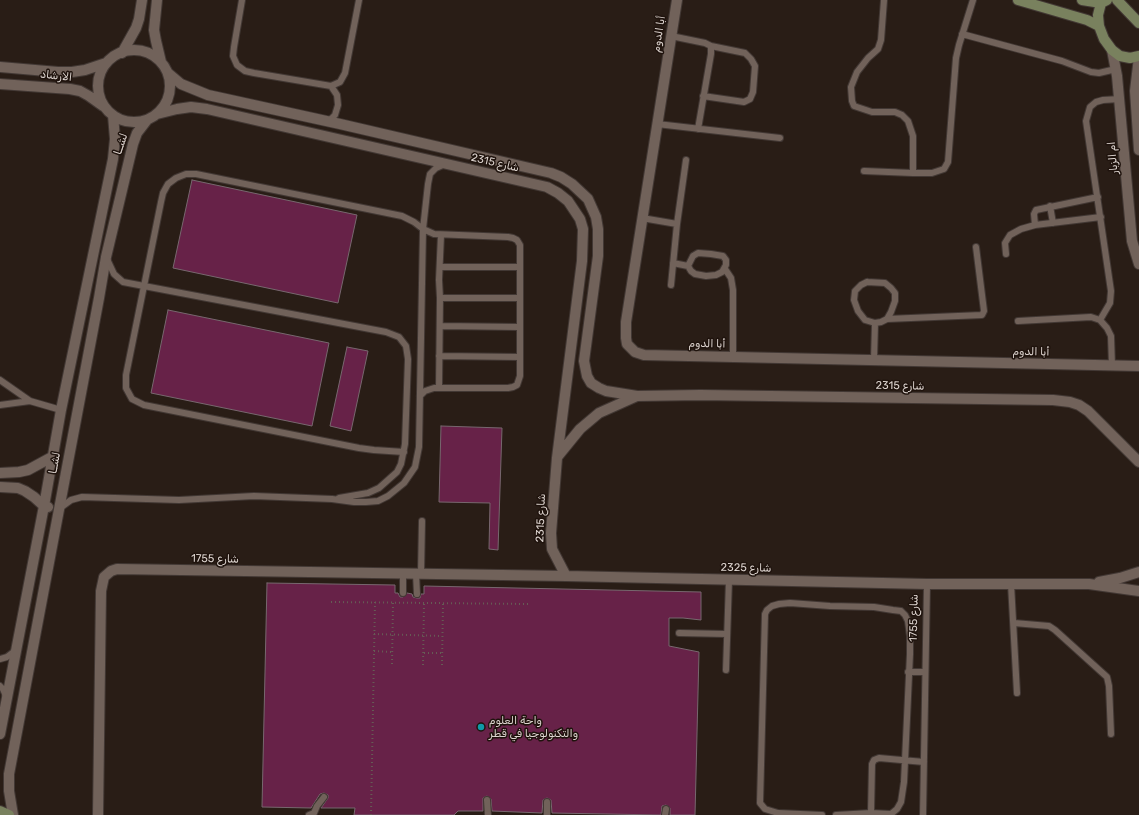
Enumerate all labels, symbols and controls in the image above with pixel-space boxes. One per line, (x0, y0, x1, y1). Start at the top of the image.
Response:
street label: أبا الدوم (650, 15, 668, 53)
street label: الارشاد (39, 68, 73, 84)
street label: لشــا (111, 131, 131, 157)
street label: ام الزبار (1105, 141, 1121, 175)
street label: شارع 2315 (470, 151, 520, 175)
street label: أبا الدوم (688, 337, 726, 351)
street label: أبا الدوم (1012, 345, 1050, 359)
street label: شارع 2315 (876, 379, 924, 393)
street label: لشــا (46, 451, 64, 475)
street label: شارع 2315 (534, 493, 548, 543)
street label: شارع 1755 (191, 552, 239, 566)
street label: شارع 2325 (721, 561, 771, 575)
street label: شارع 1755 (907, 594, 921, 642)
place label: واحة العلوم والتكنولوجيا في قطر (489, 714, 578, 740)
marker: واحة العلوم والتكنولوجيا في قطر (476, 722, 486, 732)

